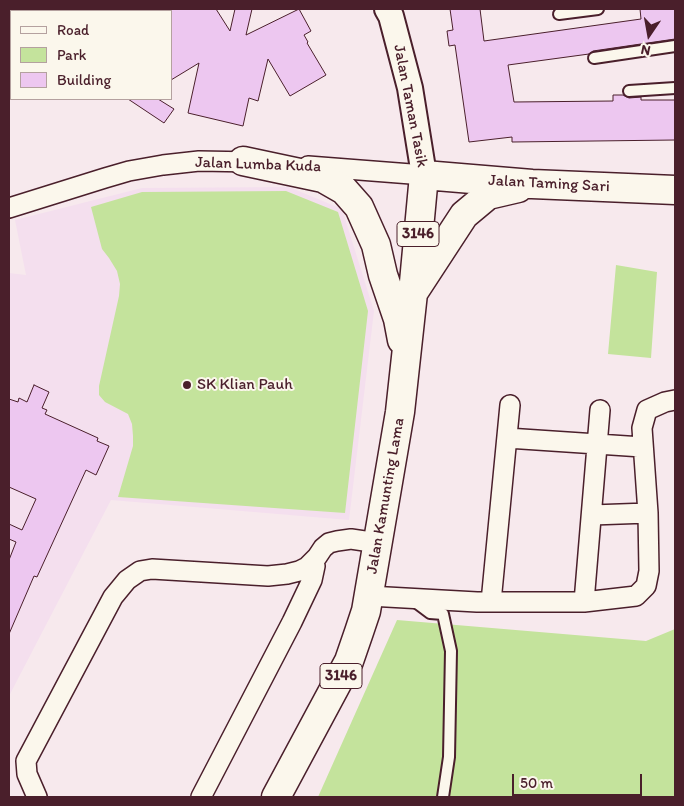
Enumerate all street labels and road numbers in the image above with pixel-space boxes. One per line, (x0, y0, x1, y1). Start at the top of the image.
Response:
street label: Jalan Taman Tasik (389, 43, 431, 169)
street label: Jalan Lumba Kuda (195, 153, 321, 177)
street label: Jalan Taming Sari (488, 171, 610, 197)
road number: 3146 (397, 222, 439, 246)
street label: Jalan Kamunting Lama (363, 416, 409, 576)
road number: 3146 (320, 664, 362, 688)

